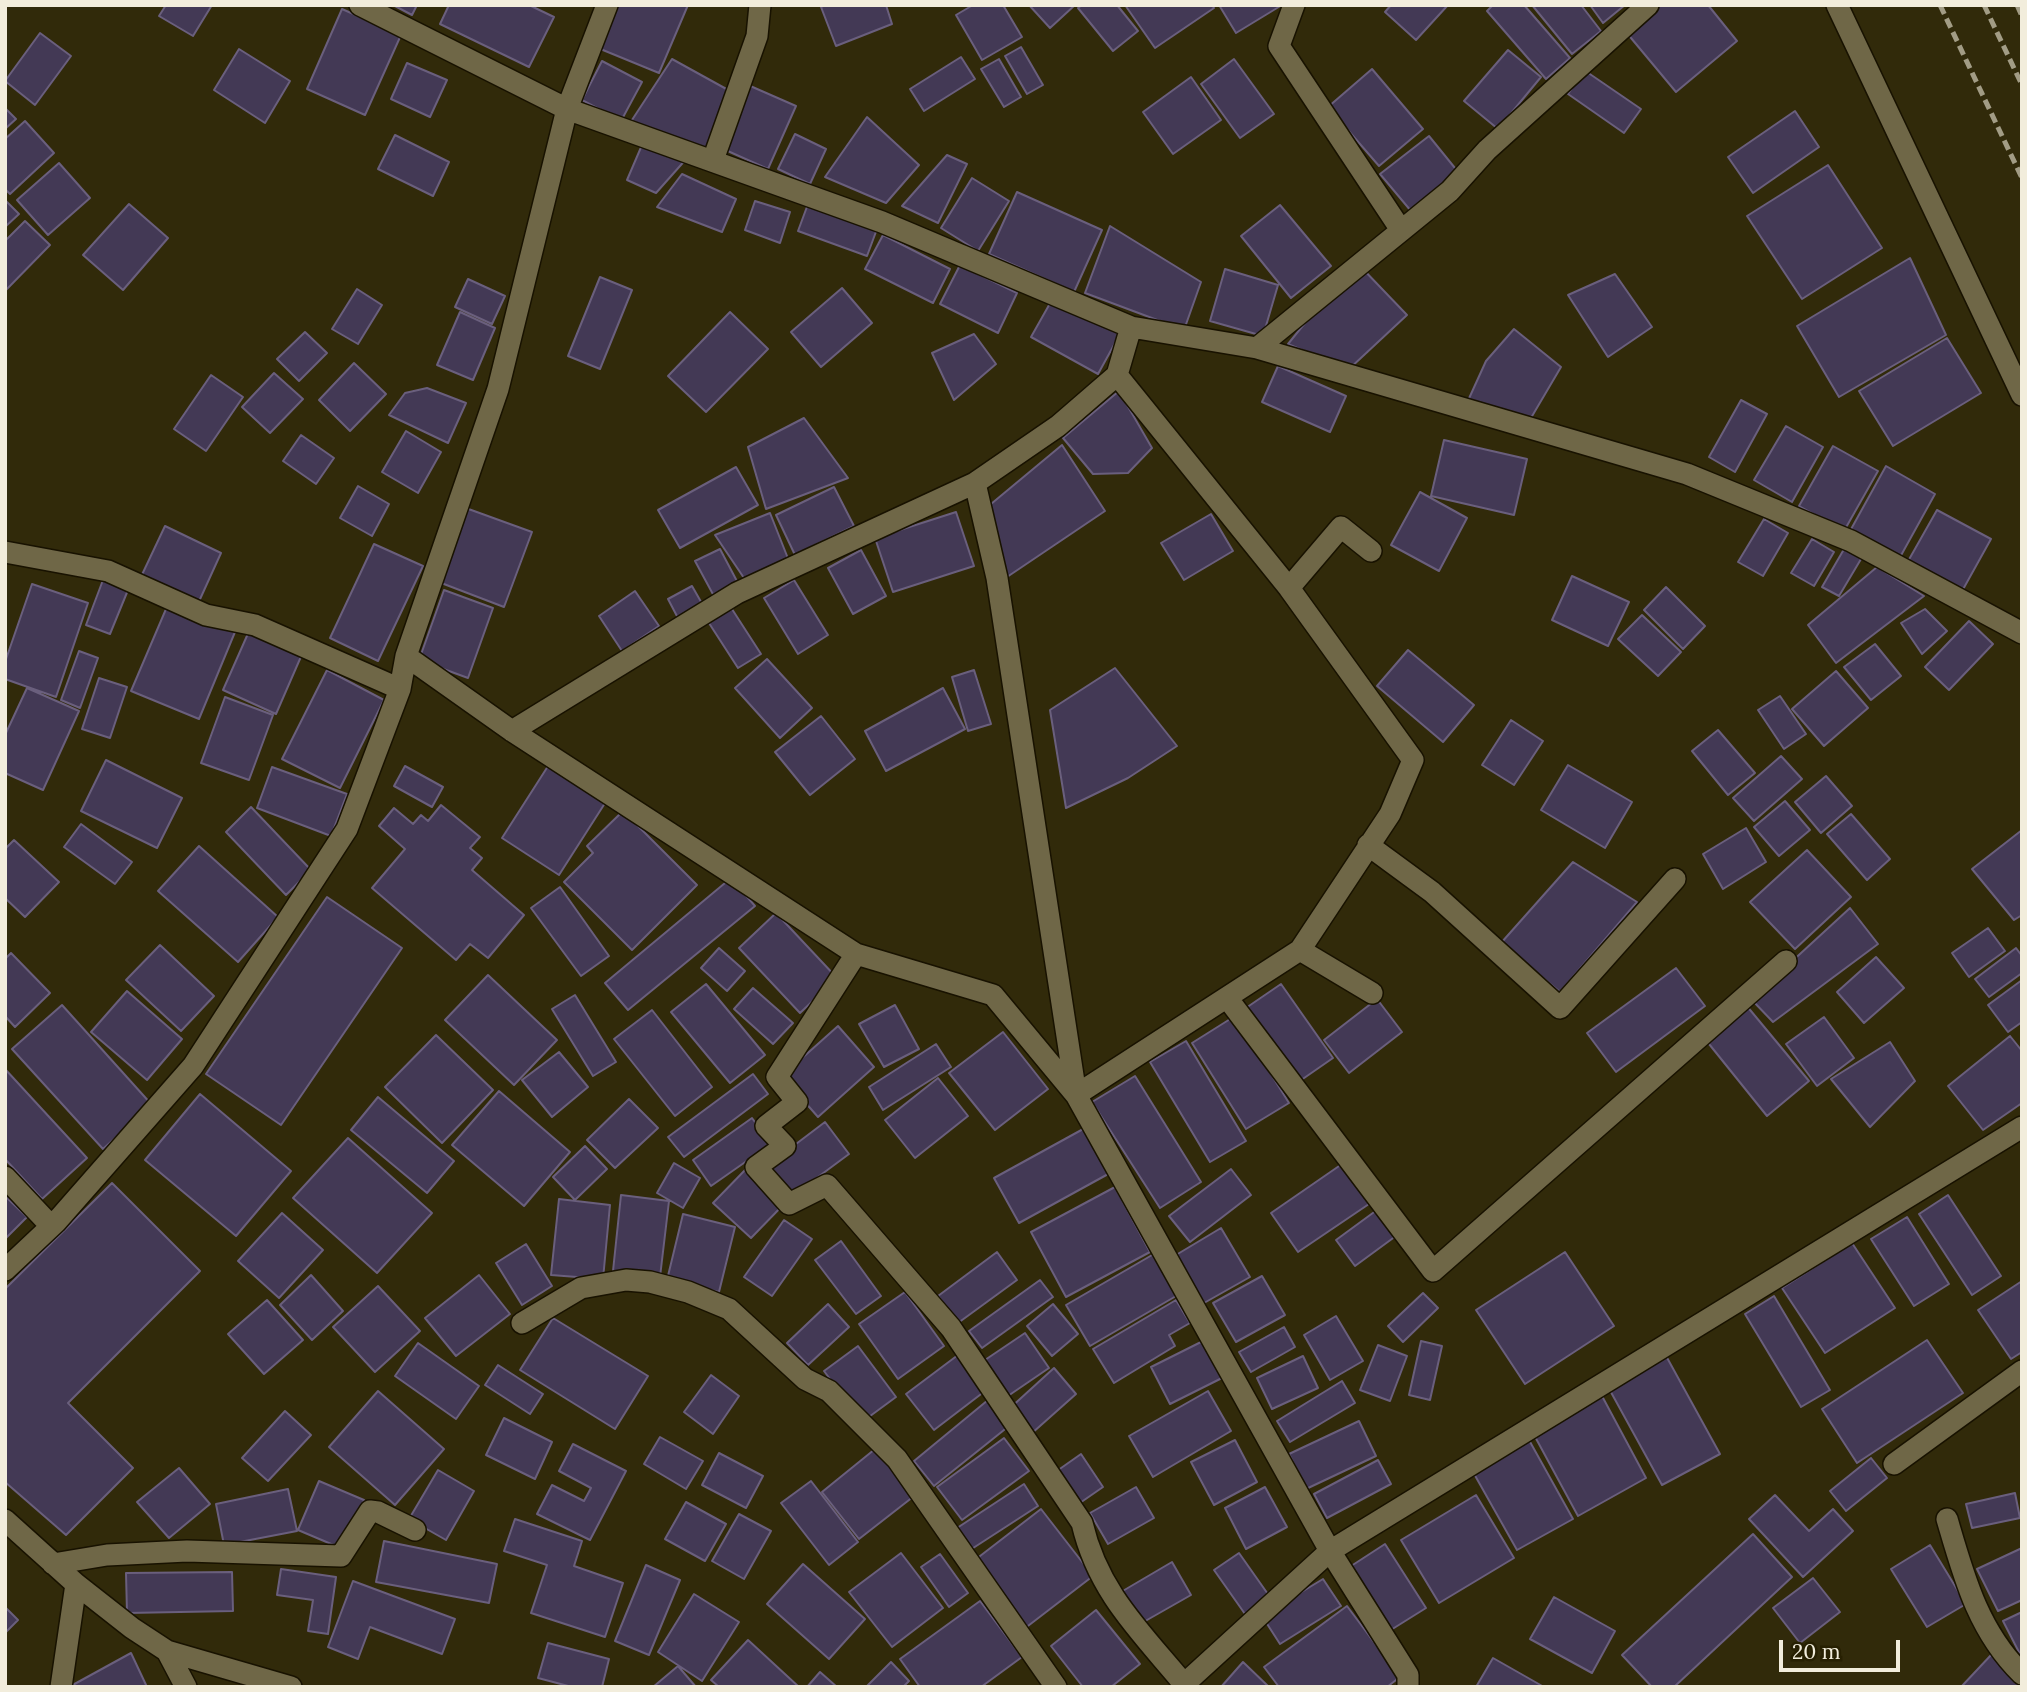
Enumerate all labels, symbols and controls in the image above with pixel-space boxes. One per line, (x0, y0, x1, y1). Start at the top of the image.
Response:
scale bar (1782, 1626, 1903, 1670)
text: 20 m (1792, 1638, 1841, 1665)

